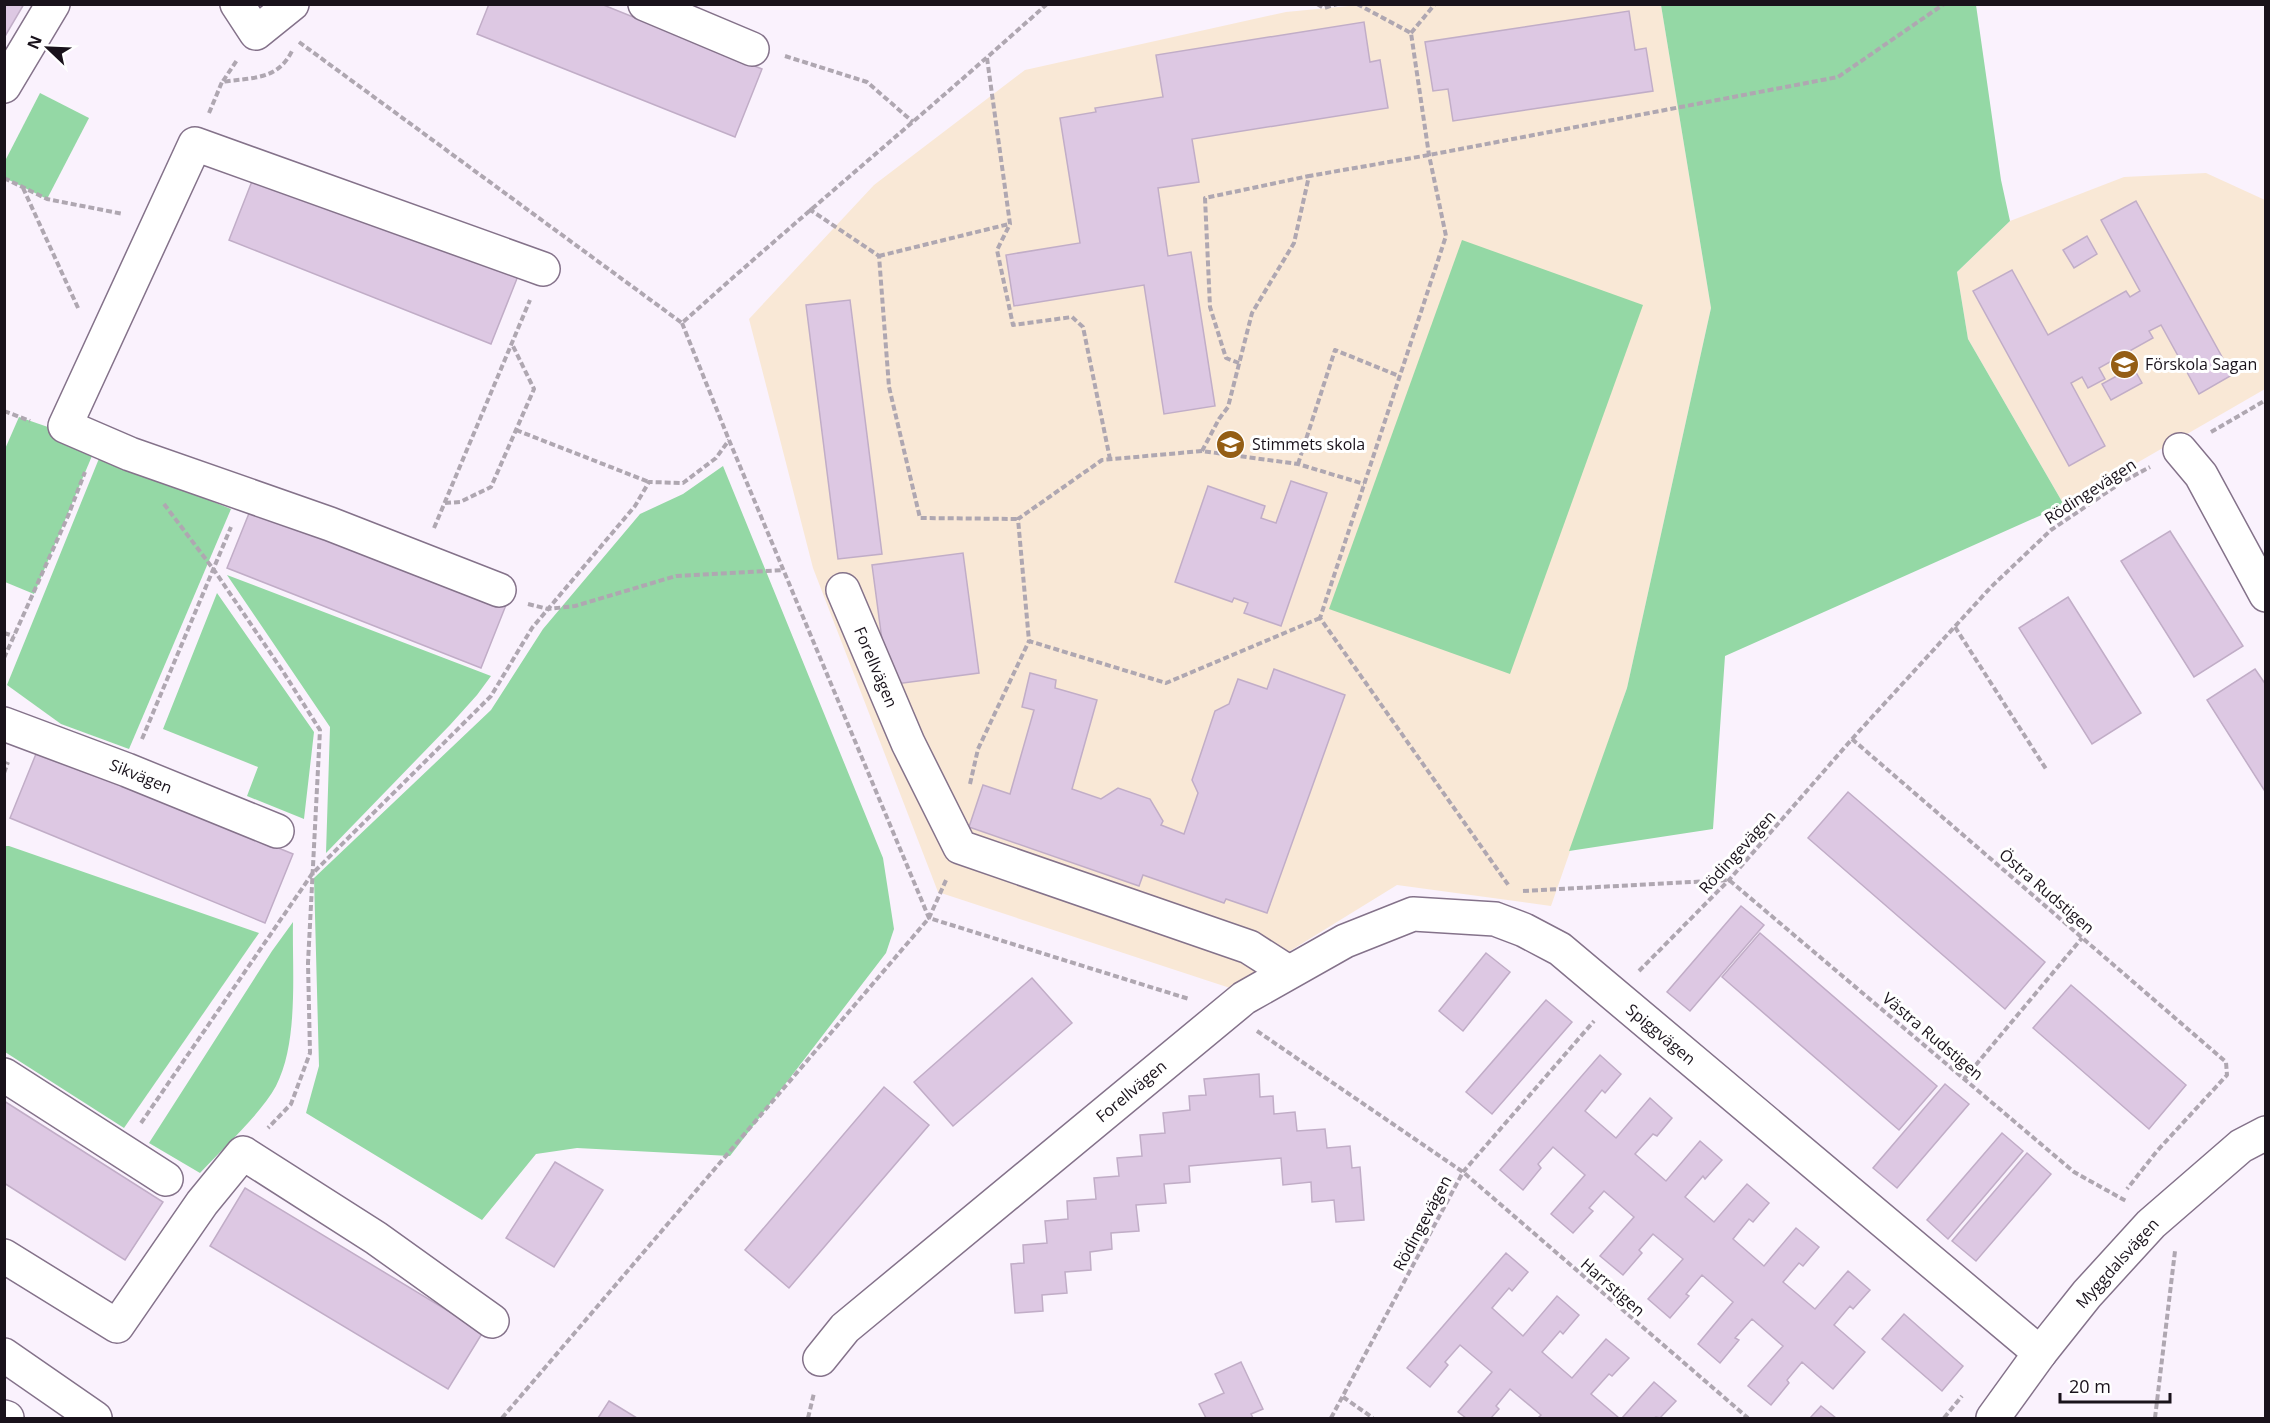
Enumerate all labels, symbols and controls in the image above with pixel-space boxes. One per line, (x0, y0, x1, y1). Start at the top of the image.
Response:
north arrow (18, 18, 78, 78)
text: N (22, 32, 47, 52)
school or university icon: Förskola Sagan (2108, 348, 2140, 380)
place label: Förskola Sagan (2145, 353, 2257, 375)
school or university icon: Stimmets skola (1215, 428, 1247, 460)
place label: Stimmets skola (1252, 433, 1365, 455)
street label: Rödingevägen (2040, 453, 2140, 529)
street label: Forellvägen (849, 623, 903, 711)
street label: Sikvägen (106, 754, 176, 798)
street label: Rödingevägen (1694, 806, 1780, 898)
street label: Östra Rudstigen (1995, 843, 2099, 939)
street label: Västra Rudstigen (1878, 987, 1988, 1085)
street label: Spiggvägen (1622, 998, 1700, 1070)
street label: Forellvägen (1091, 1055, 1171, 1127)
street label: Rödingevägen (1388, 1171, 1456, 1275)
street label: Myggdalsvägen (2071, 1213, 2163, 1313)
street label: Harrstigen (1576, 1253, 1650, 1321)
scale bar (2060, 1366, 2170, 1404)
text: 20 m (2069, 1374, 2111, 1398)

